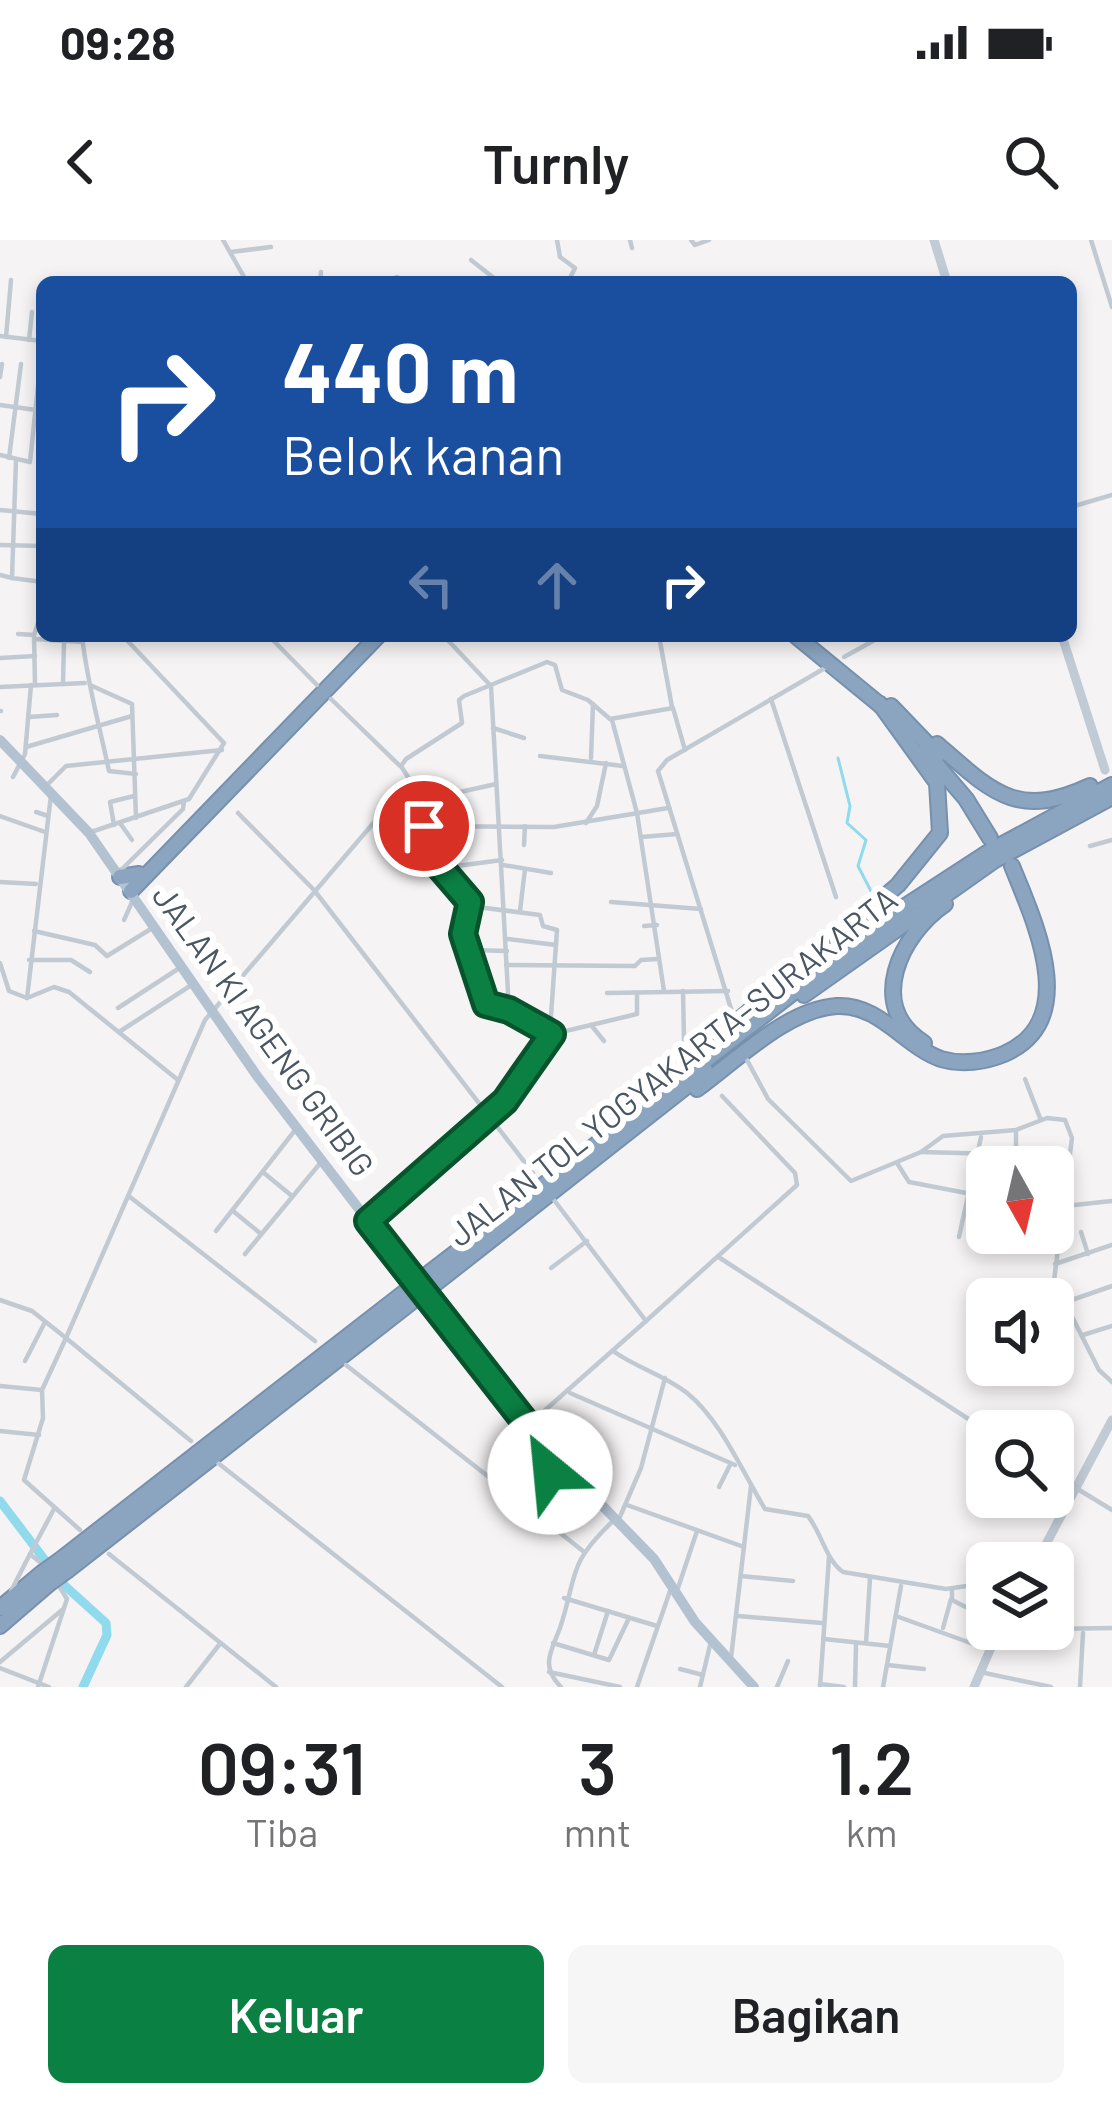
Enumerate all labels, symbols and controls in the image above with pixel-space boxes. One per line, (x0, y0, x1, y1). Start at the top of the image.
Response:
text: 09:28 (60, 15, 175, 69)
icon: back (48, 129, 114, 195)
icon: search (998, 129, 1064, 195)
text: Turnly (483, 130, 630, 195)
text: 440 m (282, 319, 518, 420)
icon: right (84, 324, 240, 480)
text: Belok kanan (282, 421, 564, 486)
icon: left (398, 552, 464, 618)
icon: ahead (524, 552, 590, 618)
icon: right (650, 552, 716, 618)
pin (373, 775, 475, 877)
icon: arrive (391, 793, 457, 859)
street label: JALAN KI AGENG GRIBIG (145, 876, 383, 1184)
street label: JALAN TOL YOGYAKARTA–SURAKARTA (440, 878, 904, 1254)
north arrow (966, 1146, 1074, 1254)
map controls (966, 1146, 1074, 1650)
button: sound (966, 1278, 1074, 1386)
position arrow (487, 1409, 613, 1535)
button: search (966, 1410, 1074, 1518)
button: layers (966, 1542, 1074, 1650)
text: 09:31 (198, 1723, 366, 1809)
text: 3 (578, 1723, 617, 1809)
text: 1.2 (829, 1723, 914, 1809)
text: Tiba (245, 1808, 318, 1855)
text: mnt (564, 1808, 631, 1855)
text: km (846, 1808, 898, 1855)
button: Keluar (48, 1945, 544, 2083)
button: Bagikan (568, 1945, 1064, 2083)

